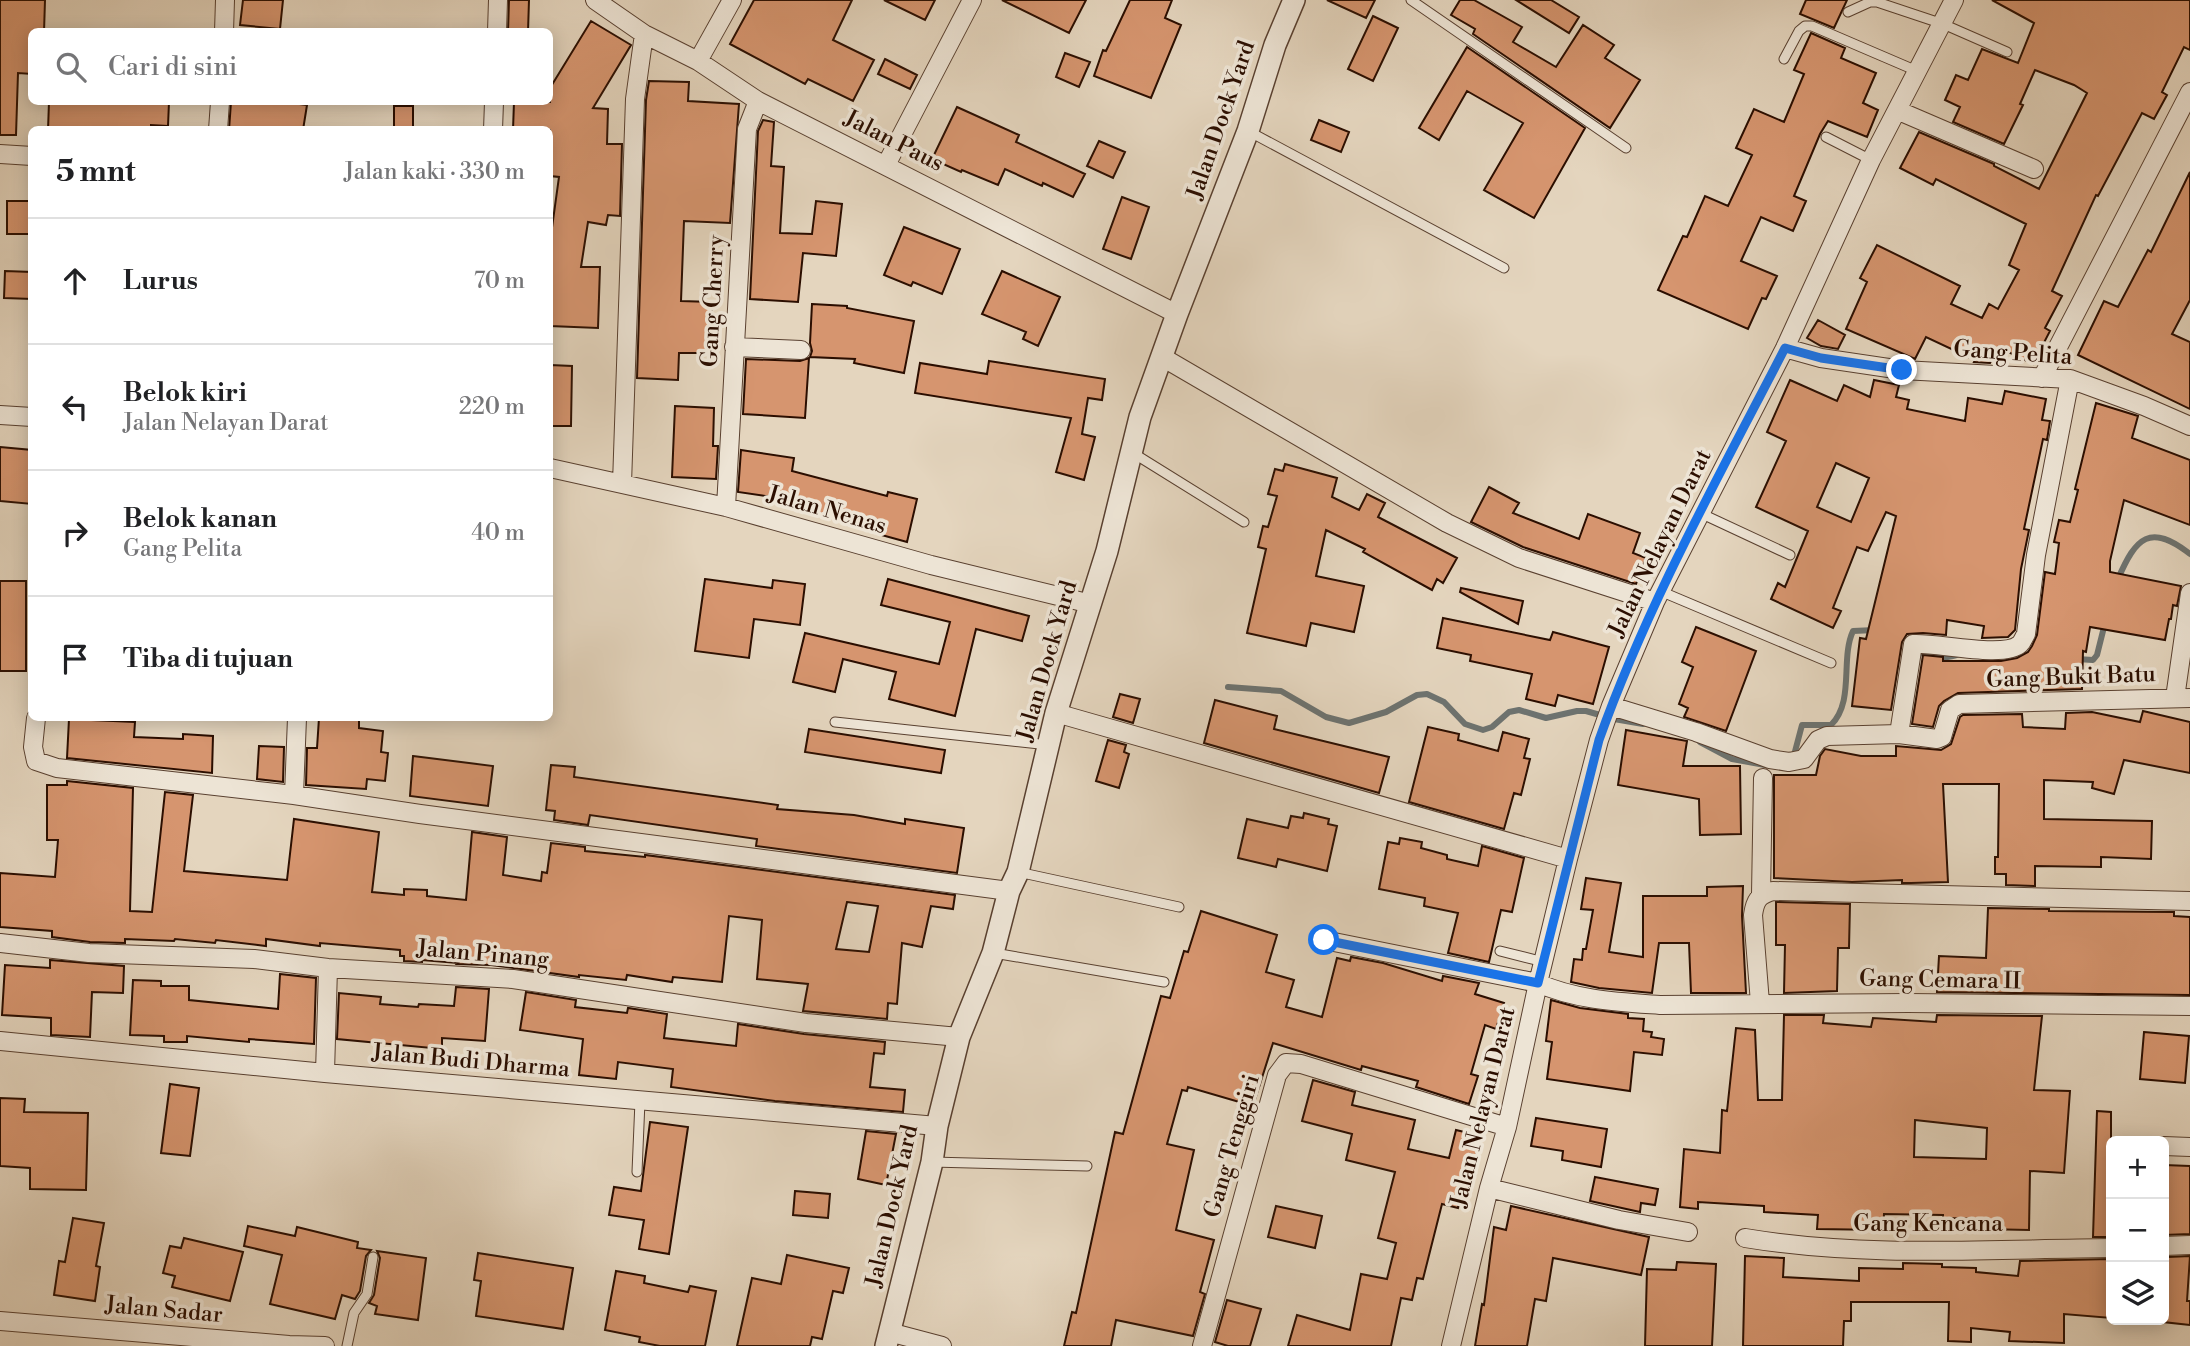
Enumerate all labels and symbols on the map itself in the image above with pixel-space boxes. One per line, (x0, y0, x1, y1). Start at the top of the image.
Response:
street label: Jalan Dock Yard (1180, 37, 1261, 204)
street label: Jalan Paus (839, 104, 948, 178)
street label: Gang Cherry (696, 233, 730, 368)
street label: Gang Pelita (1953, 335, 2074, 371)
route end (1886, 354, 1917, 385)
street label: Jalan Nelayan Darat (1602, 445, 1718, 642)
street label: Jalan Nenas (763, 479, 890, 540)
street label: Jalan Dock Yard (1010, 577, 1083, 746)
street label: Gang Bukit Batu (1986, 660, 2156, 694)
route start (1308, 924, 1339, 955)
street label: Jalan Pinang (415, 934, 550, 974)
street label: Gang Cemara II (1859, 965, 2021, 995)
street label: Jalan Nelayan Darat (1444, 1004, 1521, 1211)
street label: Jalan Budi Dharma (370, 1038, 571, 1084)
street label: Gang Tenggiri (1198, 1071, 1266, 1221)
street label: Jalan Dock Yard (859, 1122, 924, 1291)
street label: Gang Kencana (1853, 1210, 2003, 1238)
street label: Jalan Sadar (103, 1291, 224, 1329)

